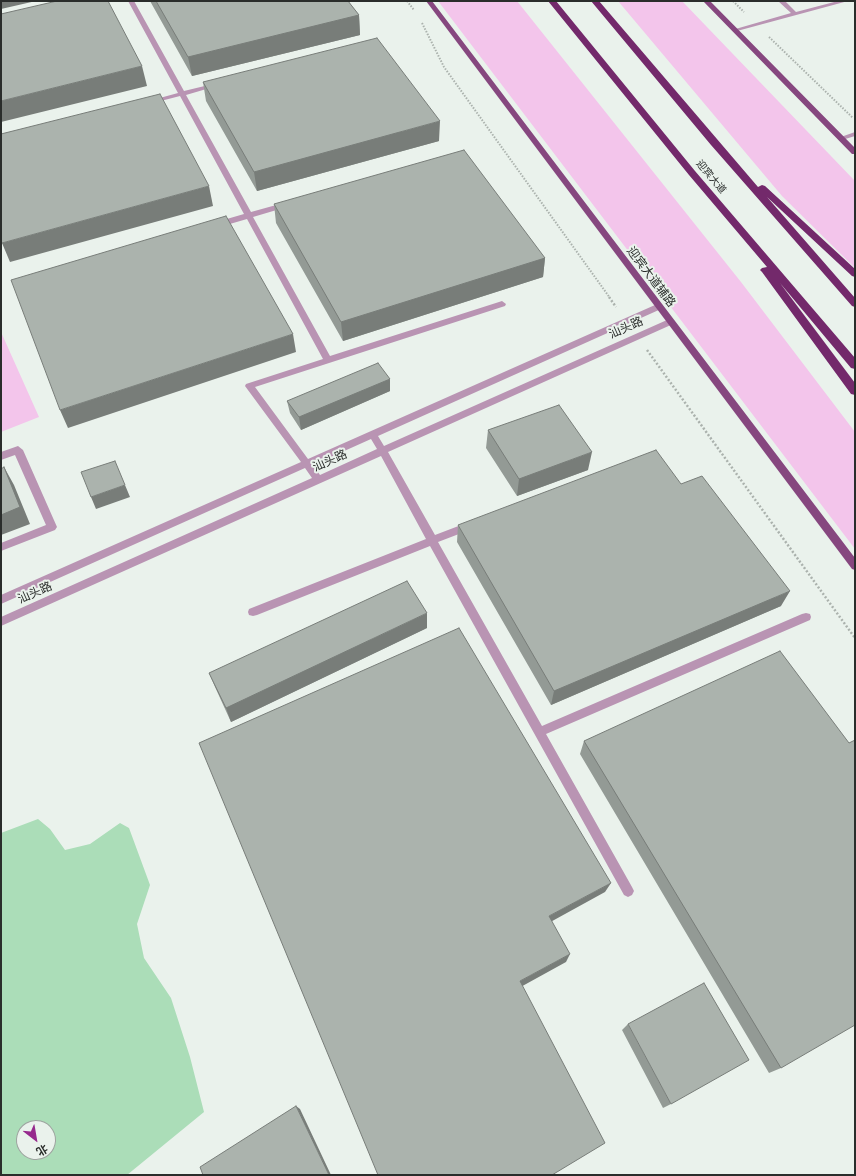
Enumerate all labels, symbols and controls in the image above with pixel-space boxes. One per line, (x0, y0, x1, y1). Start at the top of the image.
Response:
street label: 迎宾大道 (694, 158, 728, 196)
street label: 迎宾大道辅路 (624, 244, 678, 310)
street label: 汕头路 (607, 314, 645, 342)
street label: 汕头路 (311, 447, 349, 475)
street label: 汕头路 (16, 579, 54, 607)
north arrow (16, 1120, 56, 1160)
text: 北 (34, 1142, 49, 1157)

